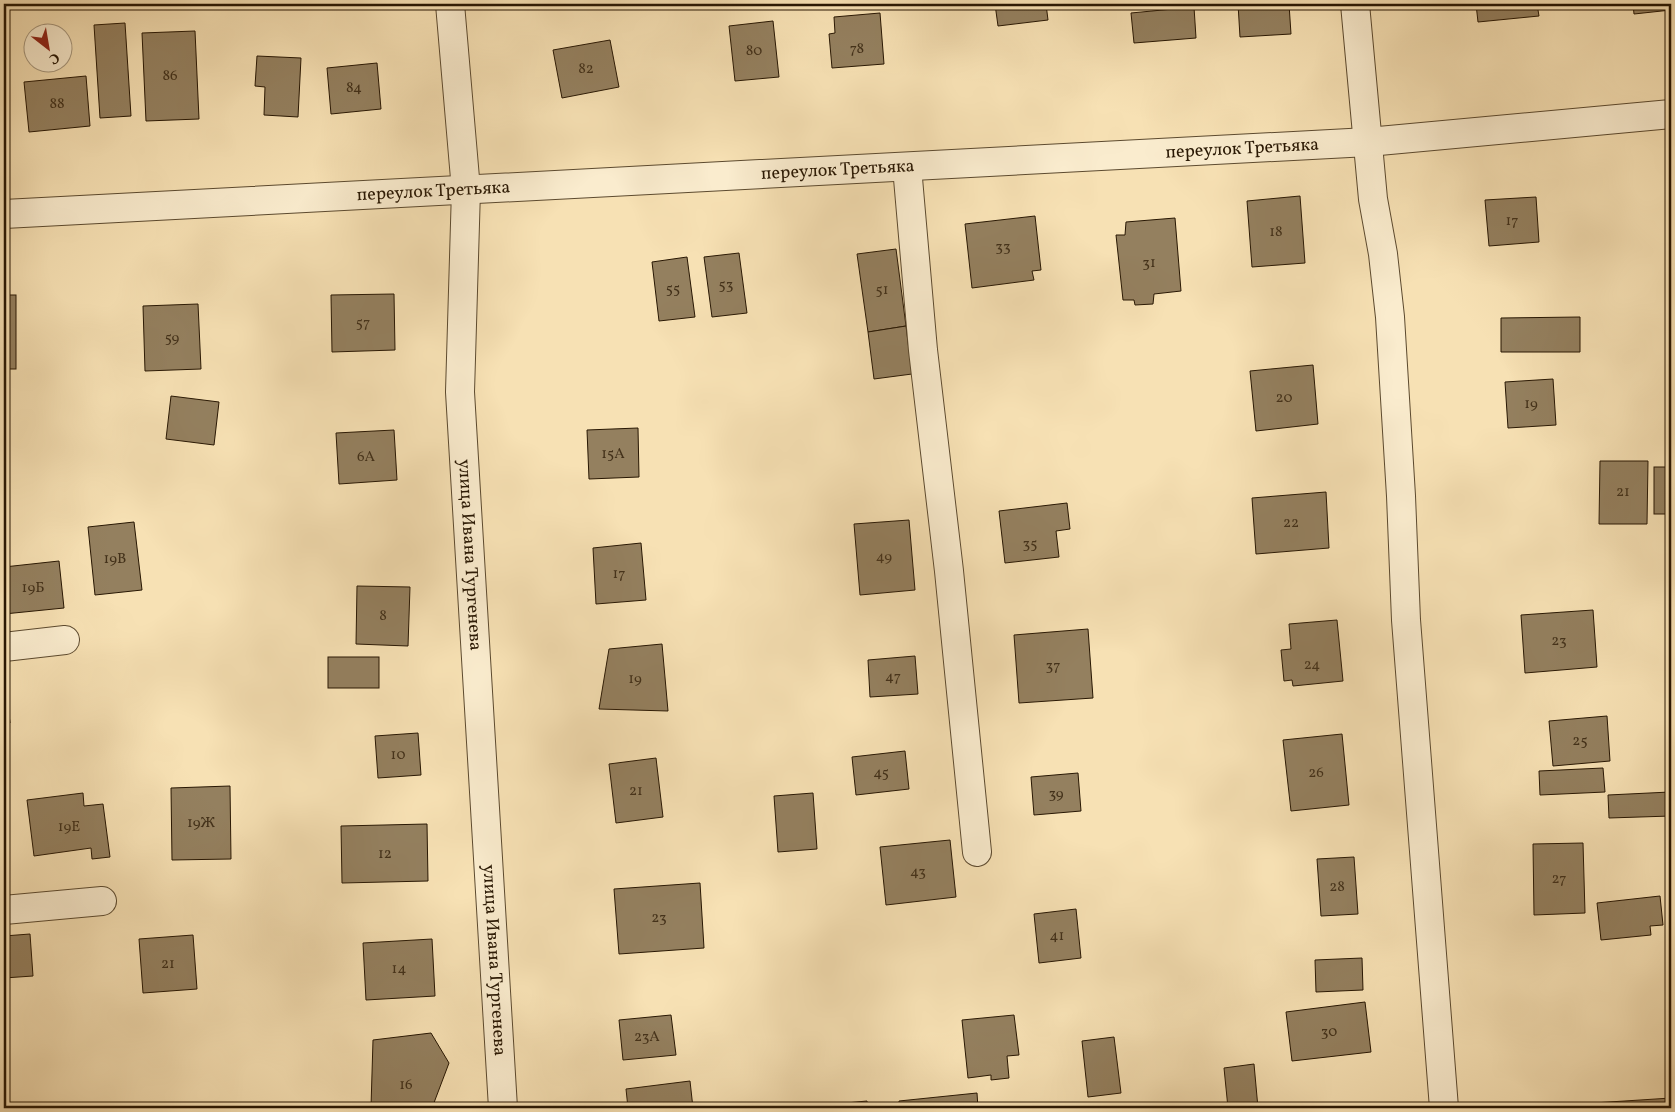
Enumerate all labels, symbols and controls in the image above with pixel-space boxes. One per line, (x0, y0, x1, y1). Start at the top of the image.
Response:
north arrow (22, 22, 72, 72)
house number: 78 (850, 39, 864, 60)
house number: 80 (746, 41, 762, 62)
text: С (45, 47, 63, 68)
house number: 82 (578, 59, 594, 80)
house number: 86 (162, 66, 178, 87)
house number: 84 (346, 78, 362, 99)
house number: 88 (49, 94, 65, 115)
street label: переулок Третьяка (1165, 132, 1320, 165)
street label: переулок Третьяка (760, 153, 915, 187)
street label: переулок Третьяка (356, 175, 511, 208)
house number: 17 (1505, 211, 1519, 232)
house number: 18 (1269, 222, 1283, 243)
house number: 33 (995, 237, 1011, 258)
house number: 31 (1142, 253, 1156, 274)
house number: 53 (719, 275, 733, 296)
house number: 55 (666, 279, 680, 300)
house number: 51 (875, 280, 889, 301)
house number: 57 (356, 313, 370, 334)
house number: 59 (165, 328, 180, 349)
house number: 20 (1276, 388, 1292, 409)
house number: 19 (1524, 394, 1538, 415)
house number: 15А (601, 444, 625, 465)
house number: 6А (357, 447, 376, 468)
street label: улица Ивана Тургенева (452, 458, 488, 652)
house number: 21 (1616, 482, 1630, 503)
house number: 22 (1283, 513, 1299, 534)
house number: 35 (1023, 534, 1037, 555)
house number: 49 (876, 547, 892, 568)
house number: 19В (104, 549, 126, 570)
house number: 17 (612, 564, 626, 585)
house number: 19Б (22, 578, 44, 599)
house number: 8 (379, 606, 387, 627)
house number: 23 (1551, 631, 1567, 652)
house number: 24 (1304, 655, 1320, 676)
house number: 37 (1046, 656, 1060, 677)
house number: 47 (885, 667, 901, 688)
house number: 19 (628, 669, 642, 690)
house number: 25 (1572, 731, 1588, 752)
house number: 10 (391, 745, 405, 766)
house number: 45 (873, 763, 889, 784)
house number: 26 (1308, 763, 1324, 784)
house number: 21 (629, 781, 643, 802)
house number: 39 (1048, 784, 1064, 805)
house number: 19Ж (187, 813, 216, 834)
house number: 19Е (58, 817, 80, 838)
house number: 12 (378, 844, 392, 865)
house number: 43 (910, 862, 926, 883)
street label: улица Ивана Тургенева (476, 864, 512, 1057)
house number: 27 (1552, 869, 1566, 890)
house number: 28 (1329, 877, 1345, 898)
house number: 23 (651, 908, 667, 929)
house number: 41 (1050, 926, 1064, 947)
house number: 21 (161, 954, 175, 975)
house number: 14 (392, 959, 406, 980)
house number: 30 (1321, 1022, 1337, 1043)
house number: 23А (634, 1027, 660, 1048)
house number: 16 (399, 1075, 413, 1096)

